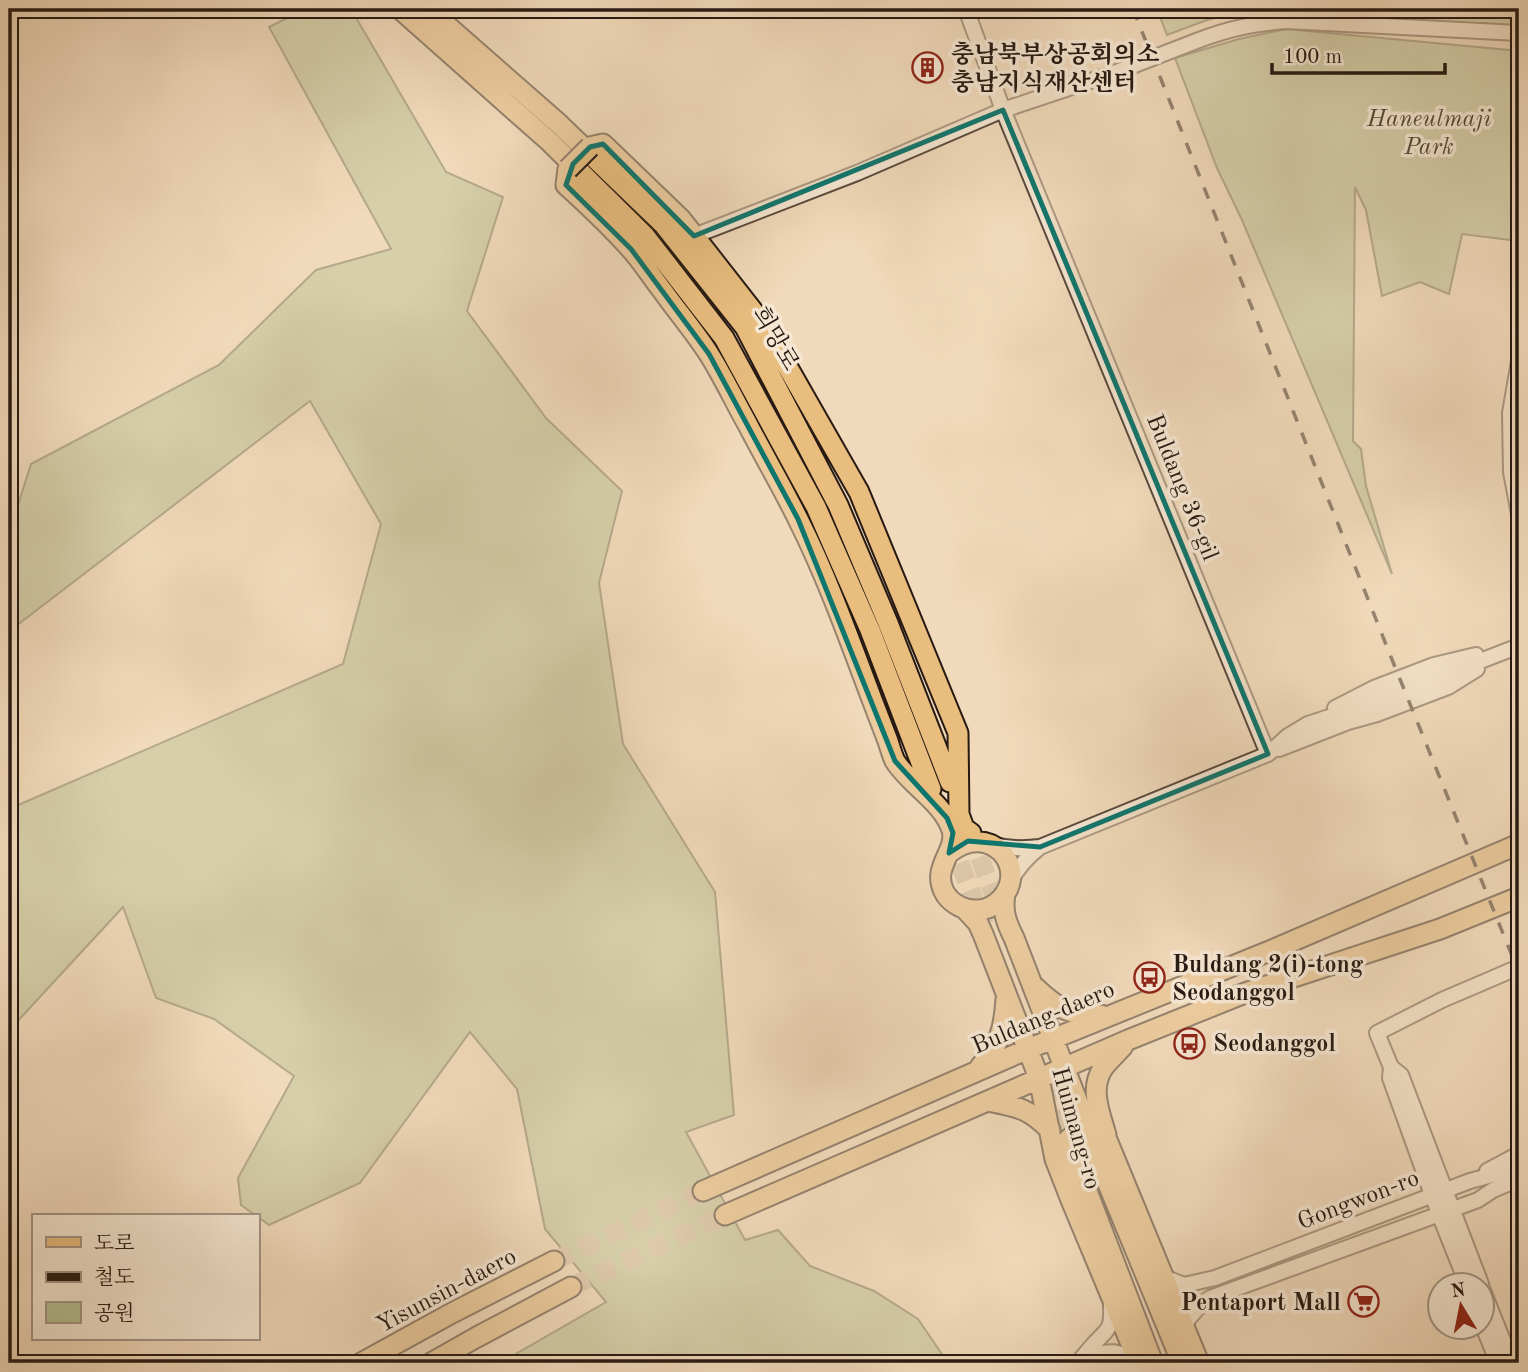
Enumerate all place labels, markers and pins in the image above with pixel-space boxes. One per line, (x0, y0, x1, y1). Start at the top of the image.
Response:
place label: 충남북부상공회의소 충남지식재산센터 (951, 41, 1160, 96)
building icon: 충남북부상공회의소 충남지식재산센터 (911, 51, 945, 85)
place label: Buldang 2(i)-tong Seodanggol (1172, 953, 1364, 1006)
bus stop icon: Buldang 2(i)-tong Seodanggol (1132, 961, 1166, 995)
bus stop icon: Seodanggol (1173, 1026, 1207, 1060)
place label: Seodanggol (1213, 1033, 1336, 1057)
supermarket icon: Pentaport Mall (1347, 1285, 1381, 1319)
place label: Pentaport Mall (1180, 1292, 1341, 1316)

